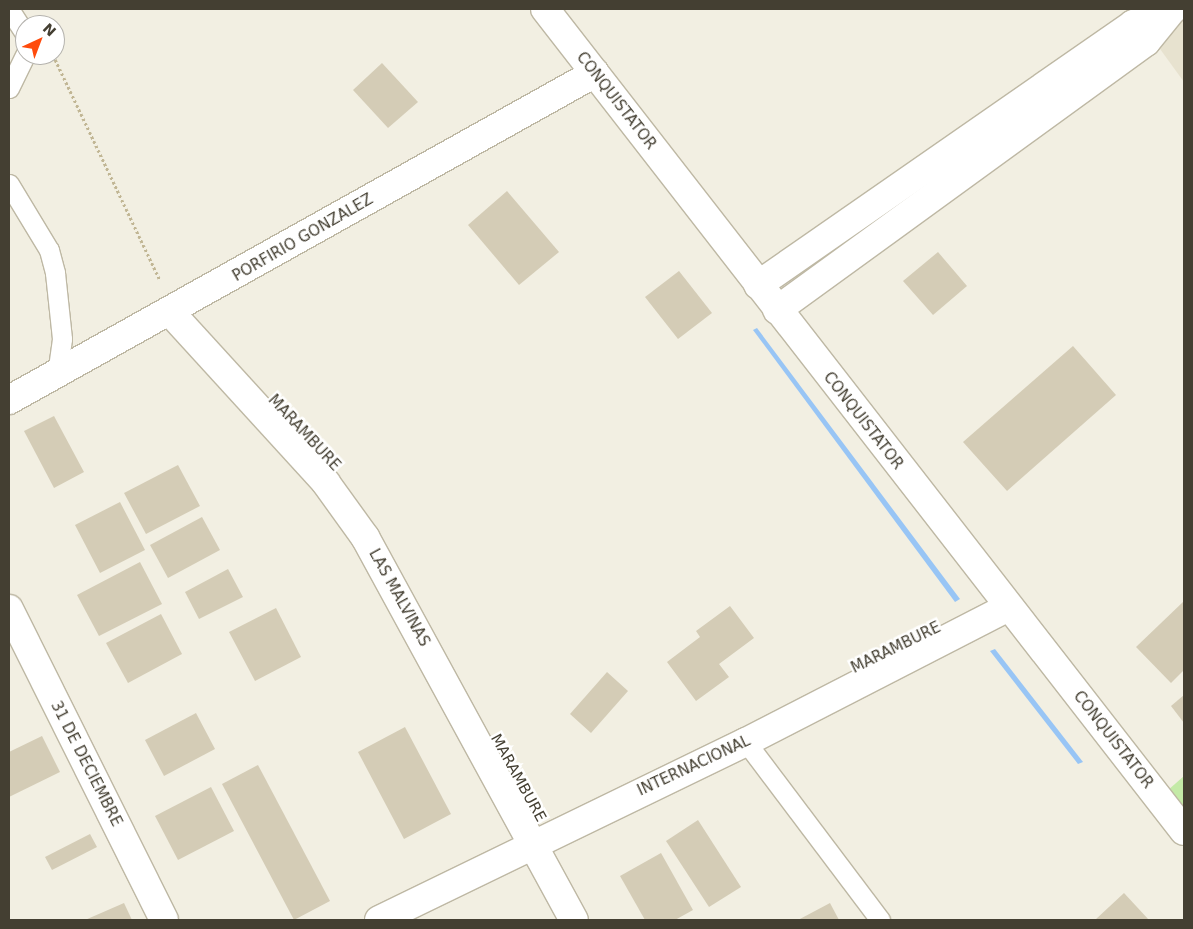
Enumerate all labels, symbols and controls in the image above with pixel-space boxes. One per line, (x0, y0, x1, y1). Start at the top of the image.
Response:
north arrow (15, 15, 65, 65)
text: N (40, 20, 59, 40)
street label: CONQUISTATOR (572, 49, 660, 153)
street label: PORFIRIO GONZALEZ (230, 190, 376, 286)
street label: CONQUISTATOR (819, 369, 907, 473)
street label: MARAMBURE (264, 391, 344, 475)
street label: LAS MALVINAS (365, 546, 433, 650)
street label: MARAMBURE (848, 619, 944, 677)
street label: CONQUISTATOR (1069, 688, 1157, 792)
street label: 31 DE DECIEMBRE (47, 698, 125, 830)
street label: MARAMBURE (487, 731, 549, 825)
street label: INTERNACIONAL (635, 732, 753, 800)

